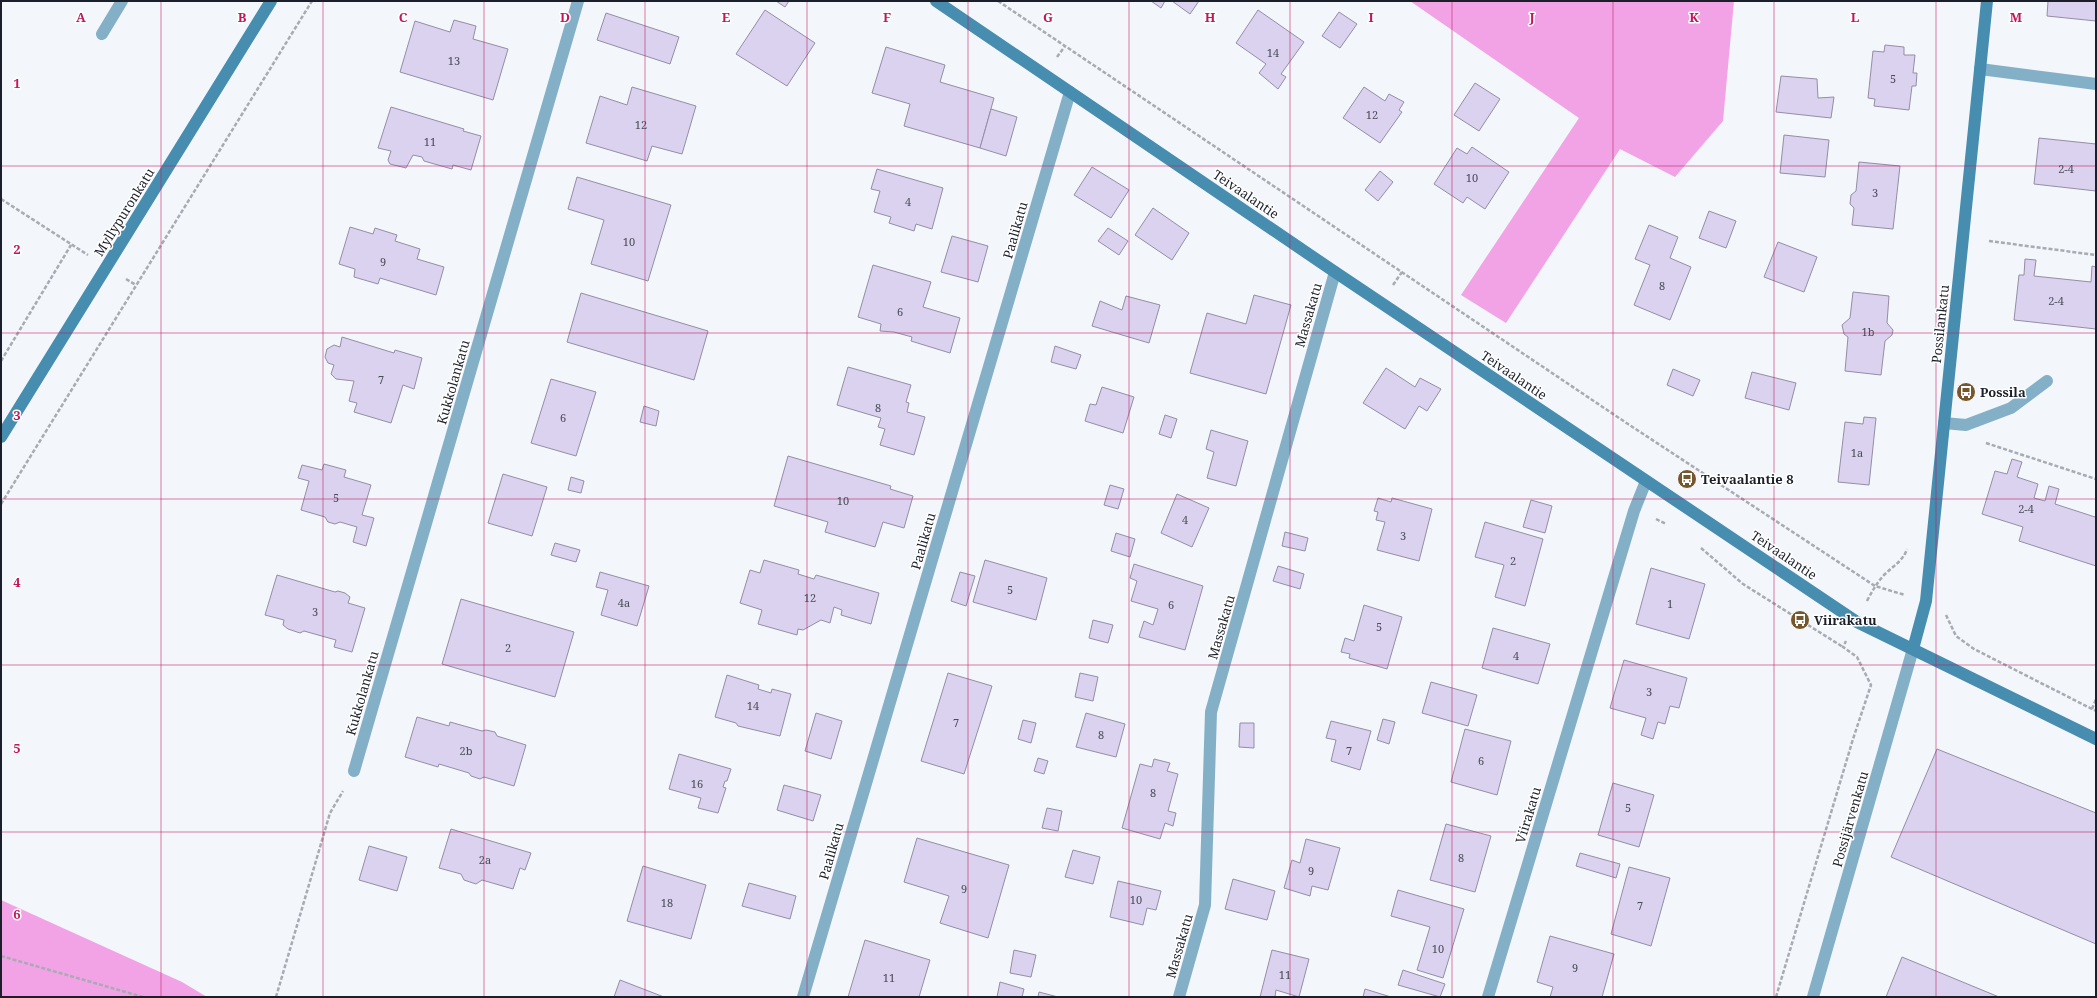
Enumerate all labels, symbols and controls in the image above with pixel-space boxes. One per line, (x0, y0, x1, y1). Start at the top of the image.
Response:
text: A (76, 8, 86, 26)
text: B (238, 8, 247, 26)
text: C (399, 8, 408, 26)
text: D (560, 8, 570, 26)
text: E (722, 8, 731, 26)
text: F (883, 8, 891, 26)
text: G (1043, 8, 1053, 26)
text: H (1205, 8, 1216, 26)
text: I (1368, 8, 1374, 26)
text: J (1528, 8, 1535, 26)
text: K (1689, 8, 1699, 26)
text: L (1851, 8, 1860, 26)
text: M (2010, 8, 2023, 26)
house number: 14 (1267, 45, 1279, 60)
house number: 13 (448, 53, 460, 68)
house number: 5 (1890, 71, 1896, 86)
text: 1 (13, 74, 21, 92)
house number: 12 (1366, 107, 1378, 122)
house number: 12 (635, 117, 647, 132)
house number: 11 (424, 134, 436, 149)
house number: 2-4 (2058, 161, 2074, 176)
street label: Myllypuronkatu (90, 164, 158, 260)
street label: Teivaalantie (1209, 165, 1283, 223)
house number: 10 (1466, 170, 1478, 185)
house number: 3 (1872, 185, 1878, 200)
house number: 4 (905, 194, 911, 209)
street label: Paalikatu (998, 199, 1032, 261)
house number: 10 (623, 234, 635, 249)
text: 2 (13, 240, 21, 258)
house number: 9 (380, 254, 386, 269)
house number: 8 (1659, 278, 1665, 293)
street label: Massakatu (1290, 281, 1326, 349)
street label: Possilankatu (1927, 284, 1953, 364)
house number: 2-4 (2048, 293, 2064, 308)
house number: 6 (897, 304, 903, 319)
house number: 1b (1862, 324, 1875, 339)
street label: Kukkolankatu (432, 338, 474, 426)
street label: Teivaalantie (1477, 346, 1551, 404)
house number: 7 (378, 372, 384, 387)
bus stop icon: Possila (1955, 381, 1977, 403)
place label: Possila (1980, 383, 2026, 401)
house number: 8 (875, 400, 881, 415)
text: 3 (13, 406, 21, 424)
house number: 6 (560, 410, 566, 425)
house number: 1a (1851, 445, 1863, 460)
bus stop icon: Teivaalantie 8 (1676, 468, 1698, 490)
place label: Teivaalantie 8 (1701, 470, 1794, 488)
house number: 5 (333, 490, 339, 505)
house number: 10 (837, 493, 849, 508)
house number: 2-4 (2018, 501, 2034, 516)
street label: Paalikatu (906, 510, 940, 572)
house number: 4 (1182, 512, 1188, 527)
street label: Teivaalantie (1747, 526, 1821, 584)
house number: 3 (1400, 528, 1406, 543)
house number: 2 (1510, 553, 1516, 568)
text: 4 (13, 573, 21, 591)
house number: 5 (1007, 582, 1013, 597)
house number: 12 (804, 590, 816, 605)
street label: Massakatu (1203, 593, 1239, 661)
house number: 4a (618, 595, 630, 610)
house number: 1 (1667, 596, 1673, 611)
house number: 6 (1168, 597, 1174, 612)
house number: 3 (312, 604, 318, 619)
bus stop icon: Viirakatu (1789, 609, 1811, 631)
place label: Viirakatu (1814, 611, 1877, 629)
house number: 5 (1376, 619, 1382, 634)
house number: 2 (505, 640, 511, 655)
house number: 4 (1513, 648, 1519, 663)
street label: Kukkolankatu (341, 649, 383, 737)
house number: 3 (1646, 684, 1652, 699)
house number: 14 (747, 698, 759, 713)
house number: 7 (953, 715, 959, 730)
house number: 8 (1098, 727, 1104, 742)
text: 5 (13, 739, 21, 757)
house number: 2b (460, 743, 473, 758)
house number: 7 (1346, 743, 1352, 758)
house number: 6 (1478, 753, 1484, 768)
street label: Possijärvenkatu (1828, 769, 1872, 869)
house number: 16 (691, 776, 703, 791)
house number: 8 (1150, 785, 1156, 800)
street label: Viirakatu (1511, 785, 1545, 845)
house number: 5 (1625, 800, 1631, 815)
street label: Paalikatu (814, 820, 848, 882)
house number: 8 (1458, 850, 1464, 865)
house number: 2a (479, 852, 491, 867)
house number: 9 (1308, 863, 1314, 878)
house number: 9 (961, 881, 967, 896)
house number: 10 (1130, 892, 1142, 907)
house number: 18 (661, 895, 673, 910)
house number: 7 (1637, 898, 1643, 913)
text: 6 (13, 905, 21, 923)
street label: Massakatu (1161, 912, 1197, 980)
house number: 10 (1432, 941, 1444, 956)
house number: 9 (1572, 960, 1578, 975)
house number: 11 (1279, 967, 1291, 982)
house number: 11 (883, 970, 895, 985)

